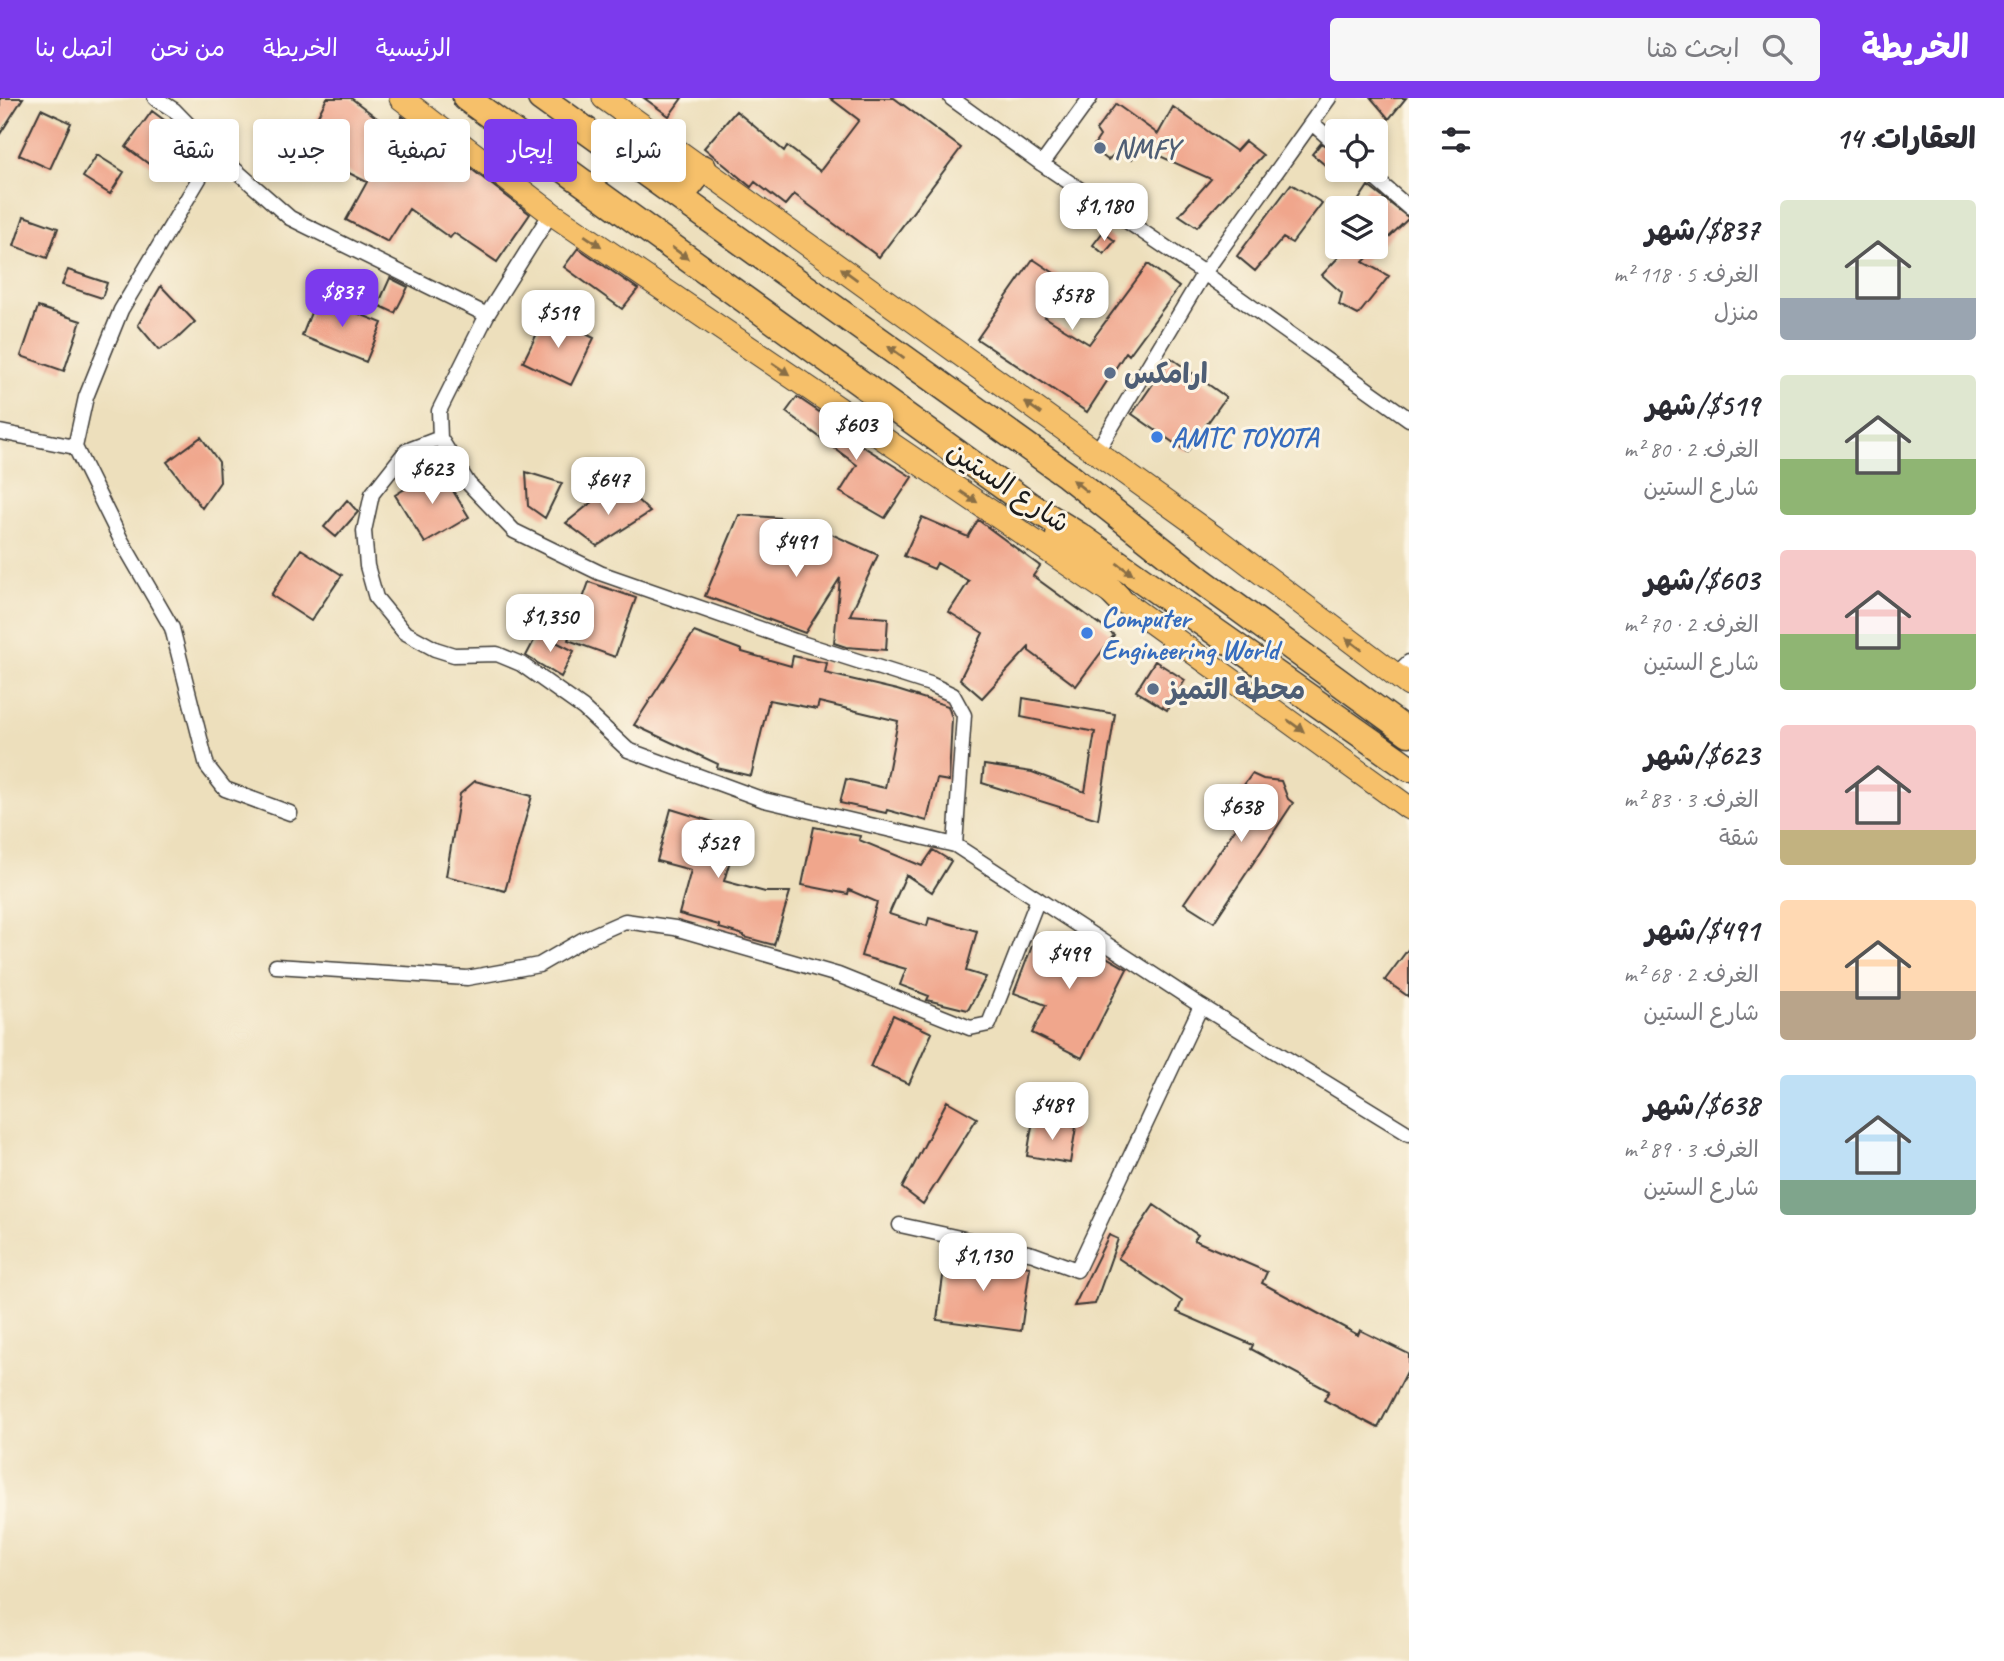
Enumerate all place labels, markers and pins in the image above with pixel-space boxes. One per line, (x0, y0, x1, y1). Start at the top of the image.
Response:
place label: NMFY (1114, 131, 1184, 166)
marker: NMFY (1092, 140, 1108, 156)
pin: $1,180 (1047, 184, 1161, 243)
pin: $837 (301, 270, 383, 329)
pin: $578 (1031, 272, 1113, 332)
pin: $519 (517, 290, 599, 350)
place label: ارامكس (1124, 356, 1208, 391)
marker: ارامكس (1102, 365, 1118, 381)
pin: $603 (815, 402, 897, 462)
place label: AMTC TOYOTA (1171, 420, 1319, 455)
marker: AMTC TOYOTA (1149, 429, 1165, 445)
pin: $623 (391, 446, 473, 506)
pin: $647 (567, 458, 649, 517)
pin: $491 (755, 519, 837, 579)
pin: $1,350 (493, 594, 607, 654)
place label: Computer Engineering World (1101, 600, 1283, 667)
marker: Computer Engineering World (1079, 625, 1095, 641)
place label: محطة التميز (1164, 672, 1305, 707)
marker: محطة التميز (1145, 681, 1161, 697)
pin: $638 (1200, 784, 1282, 844)
pin: $529 (677, 820, 759, 880)
pin: $499 (1028, 932, 1110, 991)
pin: $489 (1011, 1082, 1093, 1142)
pin: $1,130 (926, 1234, 1040, 1293)

